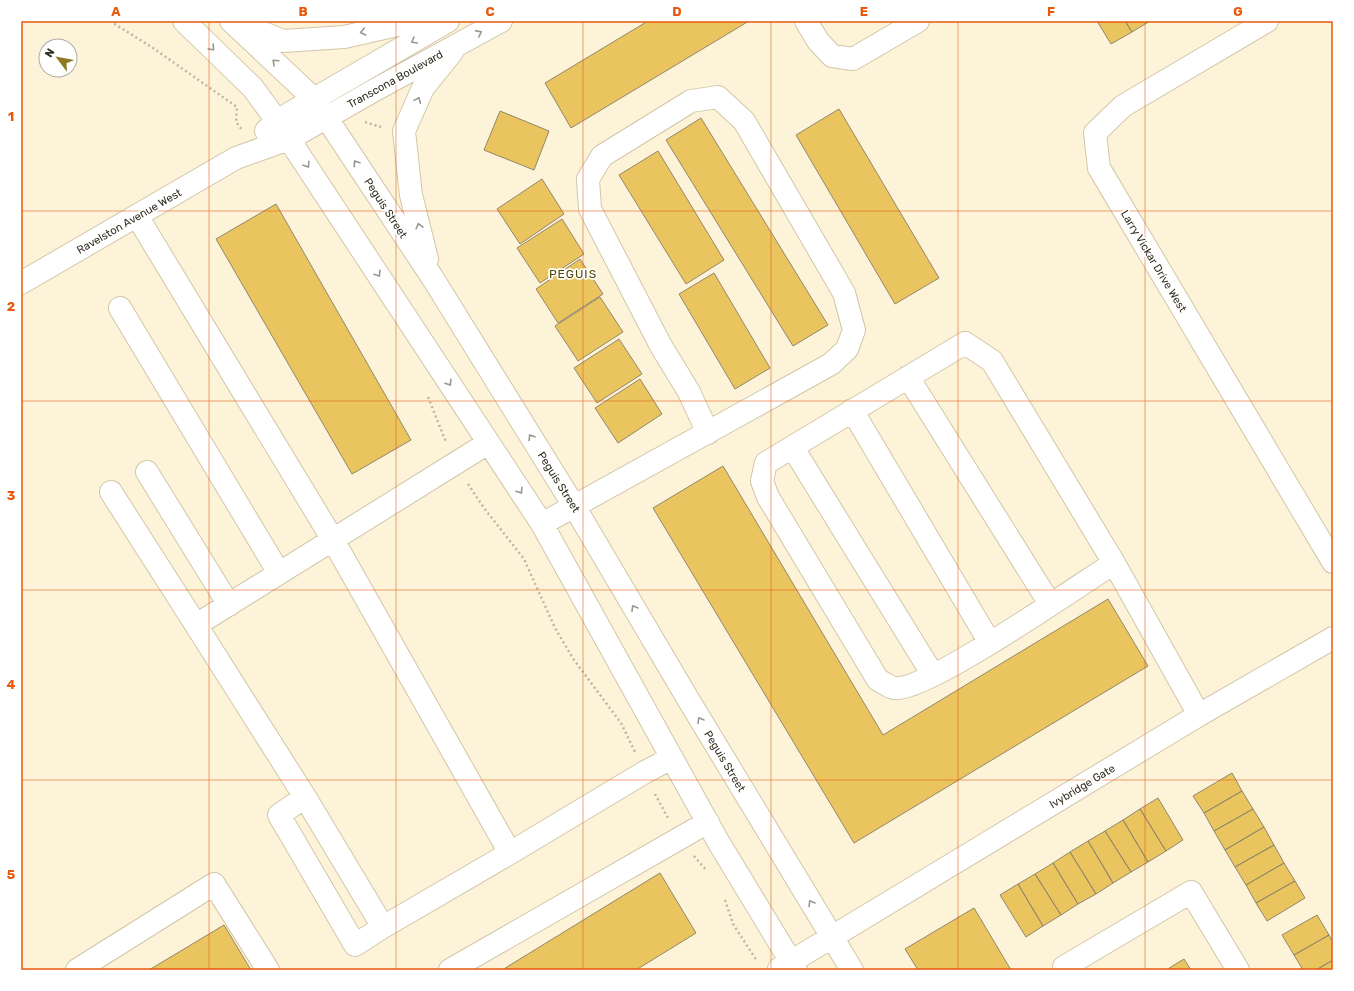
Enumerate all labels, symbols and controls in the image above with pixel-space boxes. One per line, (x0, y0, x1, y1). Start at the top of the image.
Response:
text: A (111, 4, 121, 19)
text: B (298, 4, 308, 19)
text: C (485, 4, 495, 19)
text: D (672, 4, 682, 19)
text: E (860, 4, 868, 19)
text: F (1047, 4, 1055, 19)
text: G (1233, 4, 1243, 19)
one-way arrow (360, 28, 366, 36)
one-way arrow (475, 30, 483, 38)
one-way arrow (411, 36, 419, 43)
north arrow (38, 38, 78, 78)
one-way arrow (207, 43, 215, 51)
text: N (42, 46, 58, 60)
street label: Transcona Boulevard (345, 48, 445, 111)
one-way arrow (272, 59, 280, 67)
one-way arrow (413, 96, 421, 104)
text: 1 (8, 109, 14, 124)
one-way arrow (354, 160, 361, 167)
one-way arrow (302, 161, 309, 168)
street label: Peguis Street (361, 176, 410, 241)
street label: Ravelston Avenue West (75, 186, 185, 257)
street label: Larry Vickar Drive West (1118, 208, 1190, 315)
one-way arrow (415, 222, 423, 229)
district label: PEGUIS (549, 267, 597, 281)
one-way arrow (373, 270, 381, 277)
text: 2 (7, 299, 15, 314)
one-way arrow (444, 379, 452, 386)
one-way arrow (528, 434, 536, 441)
street label: Peguis Street (535, 450, 583, 516)
one-way arrow (516, 487, 523, 494)
text: 3 (7, 488, 16, 503)
one-way arrow (632, 605, 639, 612)
text: 4 (7, 677, 16, 692)
one-way arrow (697, 717, 705, 724)
street label: Peguis Street (701, 728, 748, 795)
street label: Ivybridge Gate (1047, 762, 1118, 811)
text: 5 (7, 867, 15, 882)
one-way arrow (808, 900, 815, 907)

